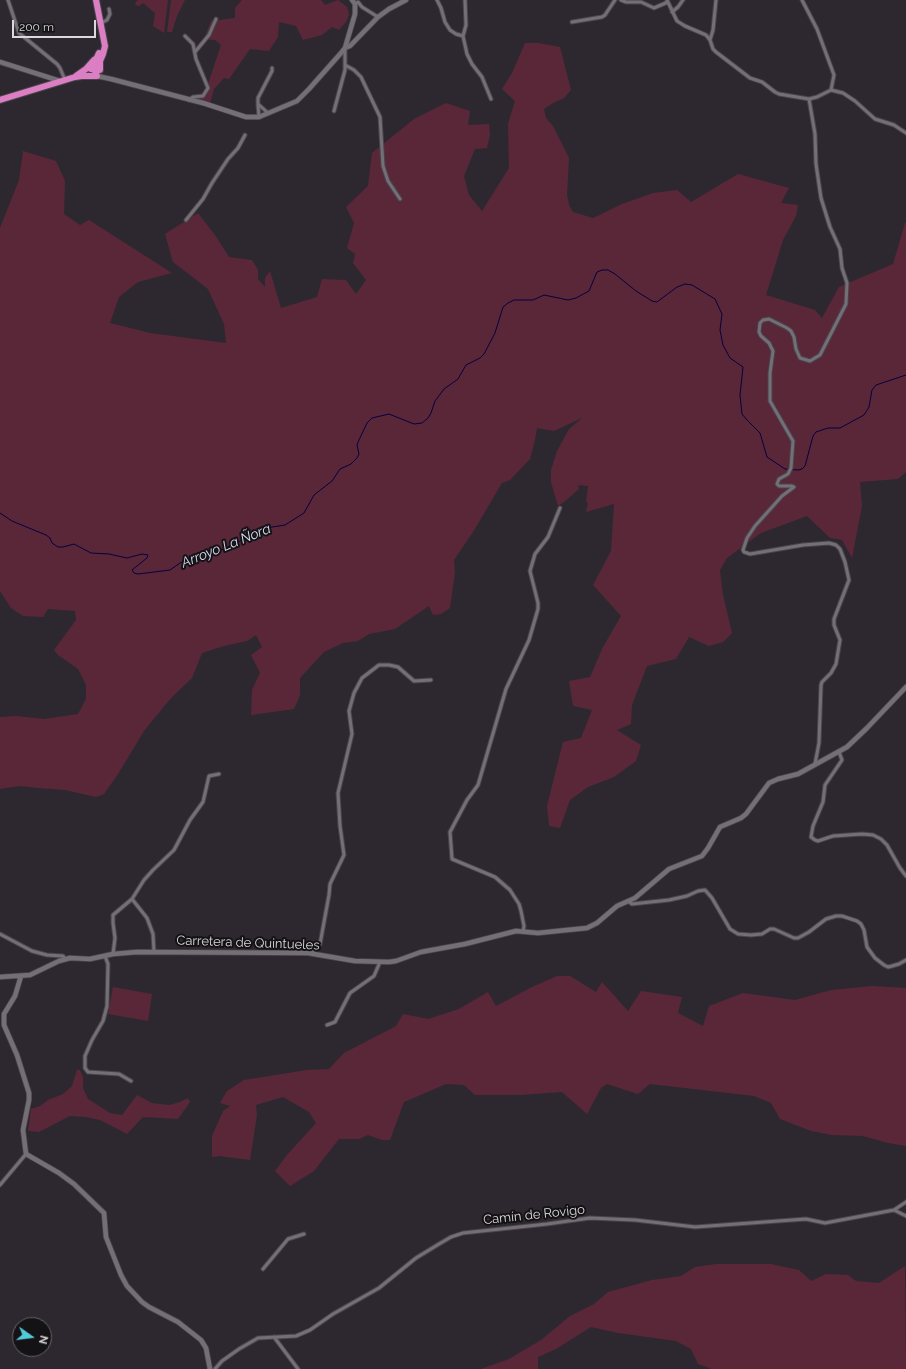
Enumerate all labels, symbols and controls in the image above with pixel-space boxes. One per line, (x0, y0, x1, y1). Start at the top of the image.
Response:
scale bar (14, 12, 98, 38)
text: 200 m (19, 20, 54, 34)
water label: Arroyo La Ñora (179, 520, 273, 572)
street label: Carretera de Quintueles (176, 933, 320, 953)
street label: Camín de Rovigo (482, 1202, 586, 1228)
north arrow (12, 1317, 52, 1357)
text: N (36, 1334, 50, 1345)

